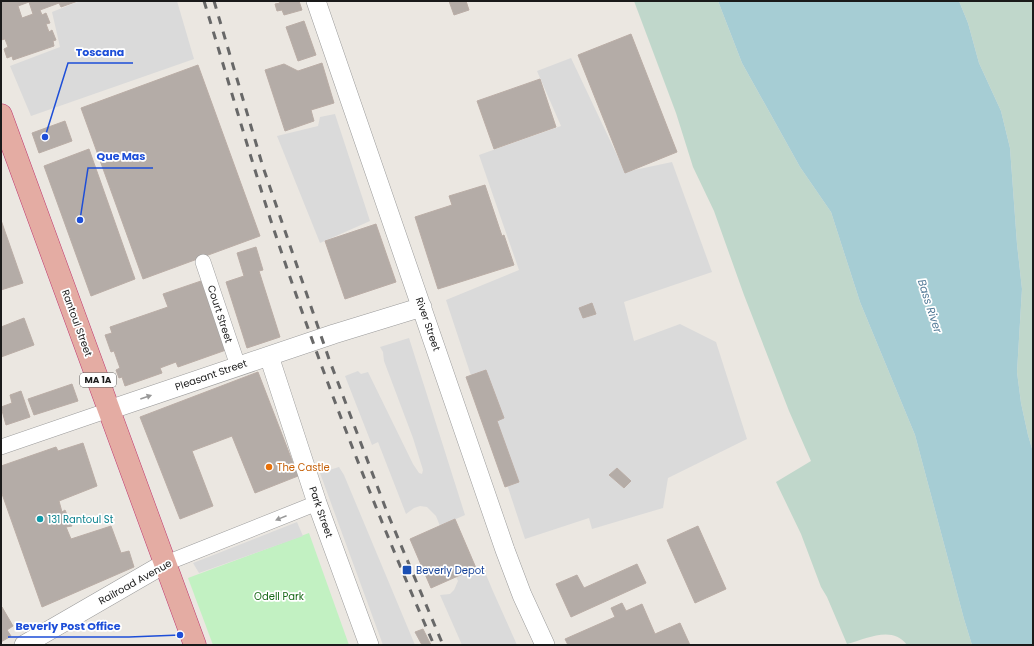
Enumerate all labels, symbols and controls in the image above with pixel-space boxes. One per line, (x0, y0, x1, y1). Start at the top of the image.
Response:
callout: Toscana (68, 40, 133, 63)
text: Toscana (76, 44, 124, 60)
callout: Que Mas (88, 145, 153, 168)
text: Que Mas (97, 148, 145, 164)
water label: Bass River (914, 277, 946, 336)
street label: Court Street (204, 283, 236, 345)
street label: Rantoul Street (58, 288, 96, 359)
street label: River Street (412, 295, 444, 353)
street label: Pleasant Street (173, 356, 249, 394)
road number: MA 1A (80, 373, 116, 387)
one-way arrow (140, 394, 152, 400)
place label: The Castle (277, 460, 330, 475)
marker: The Castle (264, 462, 274, 472)
street label: Park Street (305, 484, 337, 540)
place label: 131 Rantoul St (48, 512, 114, 527)
marker: 131 Rantoul St (35, 514, 45, 524)
one-way arrow (274, 515, 286, 521)
street label: Railroad Avenue (96, 556, 174, 608)
place label: Beverly Depot (416, 563, 485, 578)
marker: Beverly Depot (401, 564, 413, 576)
park label: Odell Park (254, 589, 305, 604)
callout: Beverly Post Office (8, 614, 129, 637)
text: Beverly Post Office (16, 618, 121, 634)

